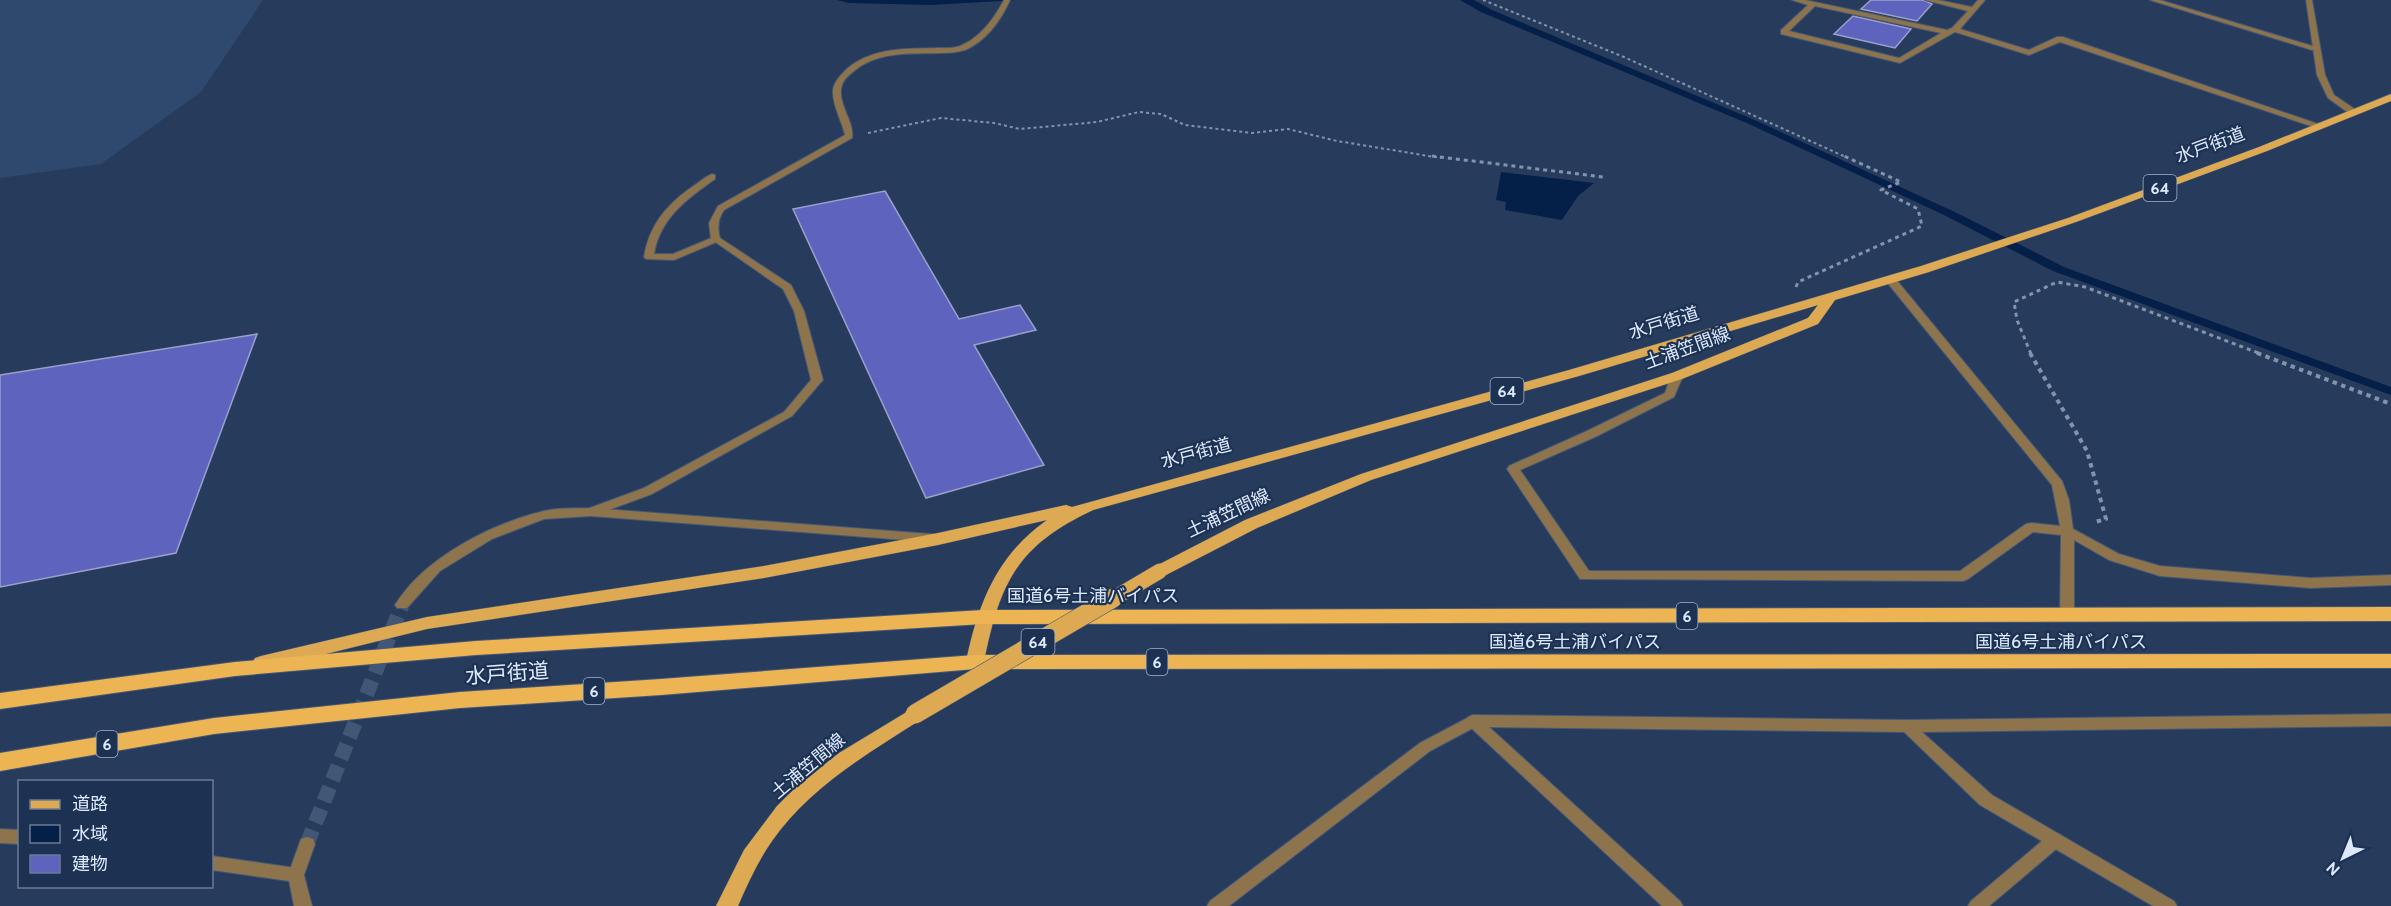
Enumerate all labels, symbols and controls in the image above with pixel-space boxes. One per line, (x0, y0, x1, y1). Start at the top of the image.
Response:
street label: 水戸街道 (2172, 122, 2248, 168)
road number: 64 (2144, 175, 2176, 201)
street label: 水戸街道 (1626, 302, 1702, 344)
street label: 土浦笠間線 (1641, 322, 1733, 374)
road number: 64 (1490, 378, 1524, 404)
street label: 水戸街道 (1158, 433, 1234, 473)
street label: 土浦笠間線 (1183, 484, 1273, 542)
street label: 国道6号土浦バイパス (1007, 585, 1179, 607)
road number: 6 (1676, 603, 1698, 629)
road number: 64 (1022, 629, 1054, 655)
street label: 国道6号土浦バイパス (1489, 631, 1661, 653)
street label: 国道6号土浦バイパス (1975, 631, 2147, 653)
road number: 6 (1146, 649, 1168, 675)
street label: 水戸街道 (464, 658, 550, 688)
road number: 6 (584, 678, 604, 704)
street label: 土浦笠間線 (766, 729, 850, 803)
road number: 6 (96, 731, 118, 757)
legend (18, 780, 213, 888)
text: 道路 (72, 793, 108, 815)
text: 水域 (72, 823, 108, 845)
north arrow (2313, 828, 2373, 888)
text: 建物 (72, 853, 108, 875)
text: N (2322, 858, 2344, 879)

